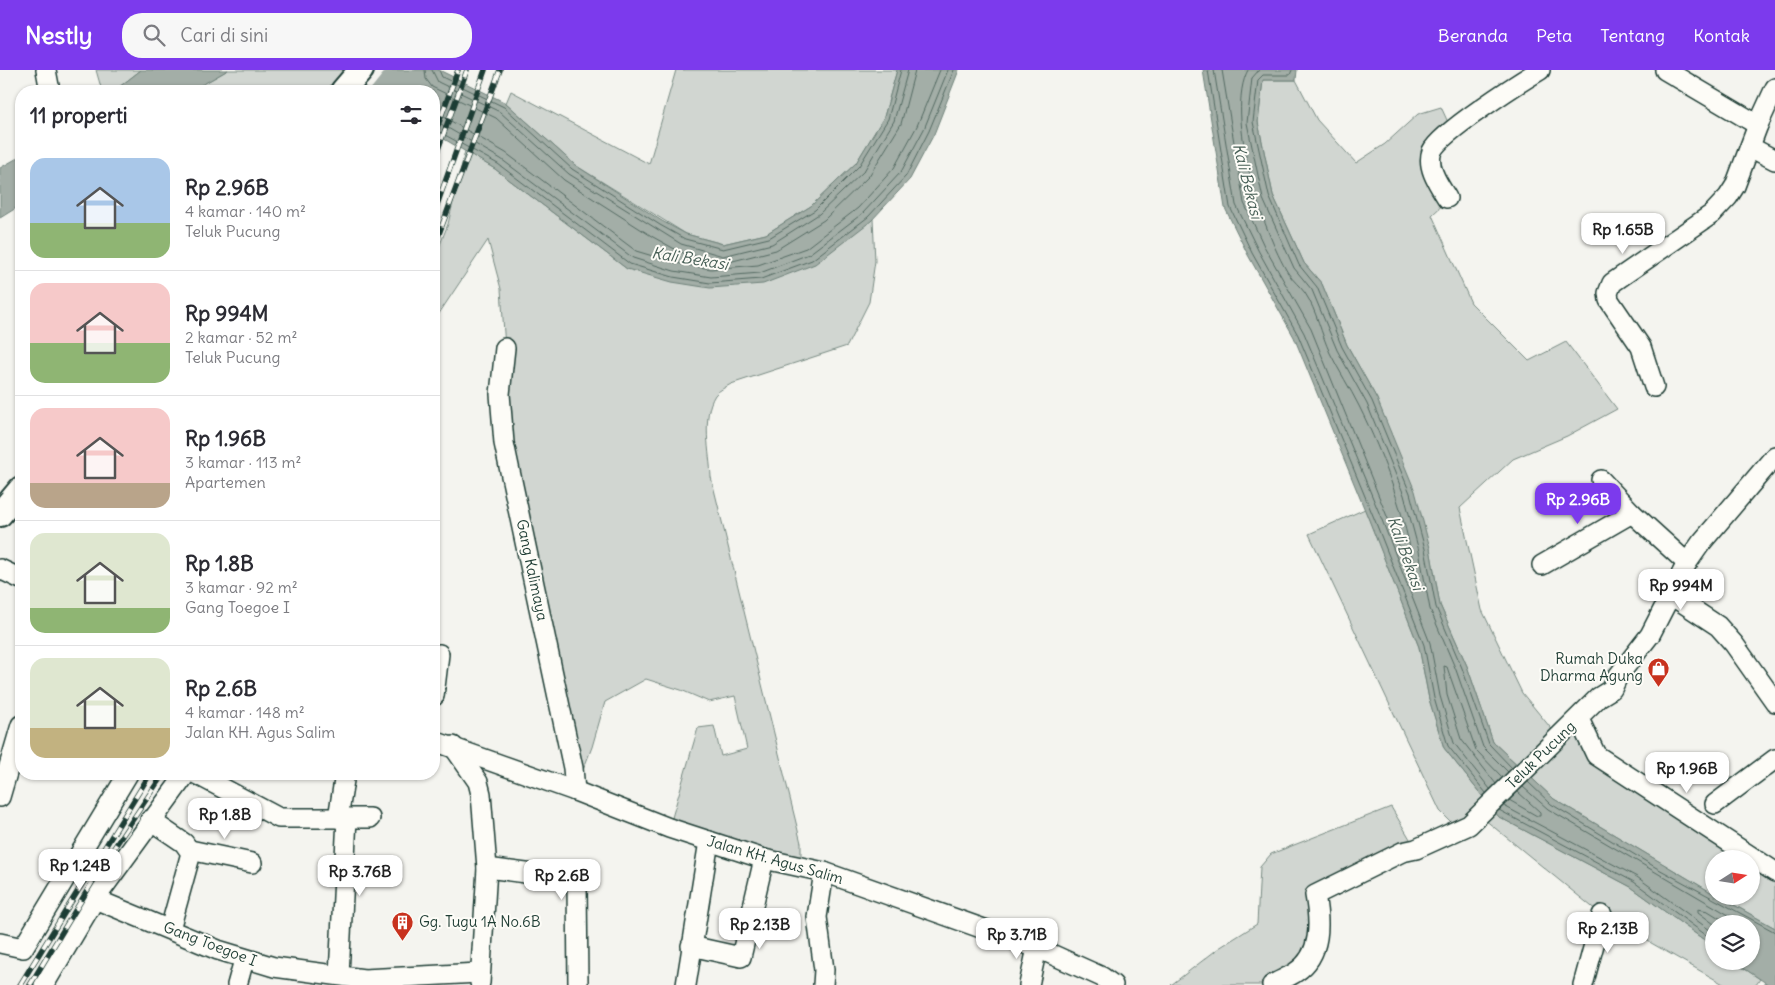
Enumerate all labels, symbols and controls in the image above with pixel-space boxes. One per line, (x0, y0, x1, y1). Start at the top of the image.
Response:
search box (122, 13, 472, 58)
text: Nestly (25, 20, 92, 50)
icon: search (140, 21, 168, 49)
text: Cari di sini (180, 23, 268, 47)
text: Beranda (1438, 24, 1508, 47)
text: Peta (1536, 24, 1572, 47)
text: Tentang (1600, 24, 1665, 47)
text: Kontak (1693, 24, 1750, 47)
icon: filters (397, 101, 425, 129)
text: 11 properti (30, 102, 127, 129)
water label: Kali Bekasi (1229, 141, 1268, 223)
text: Rp 2.96B (185, 174, 269, 201)
icon: home (70, 178, 130, 238)
text: 4 kamar · 140 m² (185, 201, 306, 221)
pin: Rp 1.65B (1571, 212, 1675, 255)
text: Rp 1.65B (1592, 219, 1654, 239)
text: Teluk Pucung (185, 221, 280, 241)
water label: Kali Bekasi (650, 242, 732, 274)
text: Rp 994M (185, 300, 269, 327)
icon: home (70, 303, 130, 363)
text: 2 kamar · 52 m² (185, 327, 297, 347)
text: Teluk Pucung (185, 347, 280, 367)
text: Rp 1.96B (185, 425, 266, 452)
icon: home (70, 428, 130, 488)
text: 3 kamar · 113 m² (185, 452, 302, 472)
text: Apartemen (185, 472, 266, 492)
pin: Rp 2.96B (1526, 482, 1630, 525)
text: Rp 2.96B (1546, 489, 1610, 509)
water label: Kali Bekasi (1383, 513, 1429, 595)
street label: Gang Kalimaya (512, 517, 553, 623)
text: Rp 1.8B (185, 550, 254, 577)
icon: home (70, 553, 130, 613)
pin: Rp 994M (1635, 568, 1727, 611)
text: Rp 994M (1649, 575, 1713, 595)
text: 3 kamar · 92 m² (185, 577, 298, 597)
text: Gang Toegoe I (185, 597, 290, 617)
place label: Rumah Duka Dharma Agung (1540, 649, 1643, 685)
shop icon: Rumah Duka Dharma Agung (1647, 656, 1671, 687)
text: Rp 2.6B (185, 675, 257, 702)
icon: home (70, 678, 130, 738)
text: 4 kamar · 148 m² (185, 702, 305, 722)
street label: Teluk Pucung (1502, 717, 1579, 793)
text: Jalan KH. Agus Salim (185, 722, 335, 742)
pin: Rp 1.96B (1635, 752, 1739, 794)
text: Rp 1.96B (1656, 758, 1718, 778)
pin: Rp 1.8B (179, 798, 271, 840)
text: Rp 1.8B (199, 804, 251, 824)
street label: Jalan KH. Agus Salim (705, 831, 845, 888)
pin: Rp 1.24B (28, 848, 132, 891)
north arrow (1705, 850, 1760, 905)
map controls (1705, 850, 1760, 970)
pin: Rp 3.76B (308, 854, 412, 897)
text: Rp 1.24B (49, 855, 111, 875)
pin: Rp 2.6B (516, 858, 608, 901)
text: Rp 3.76B (329, 861, 391, 881)
text: Rp 2.6B (535, 865, 589, 885)
pin: Rp 2.13B (708, 908, 812, 950)
building icon: Gg. Tugu 1A No.6B (391, 910, 415, 941)
place label: Gg. Tugu 1A No.6B (419, 912, 541, 931)
pin: Rp 2.13B (1556, 912, 1660, 954)
text: Rp 2.13B (730, 914, 790, 934)
button: layers (1705, 915, 1760, 970)
street label: Gang Toegoe I (161, 917, 260, 970)
pin: Rp 3.71B (965, 918, 1069, 960)
text: Rp 2.13B (1578, 918, 1638, 938)
text: Rp 3.71B (987, 924, 1047, 944)

